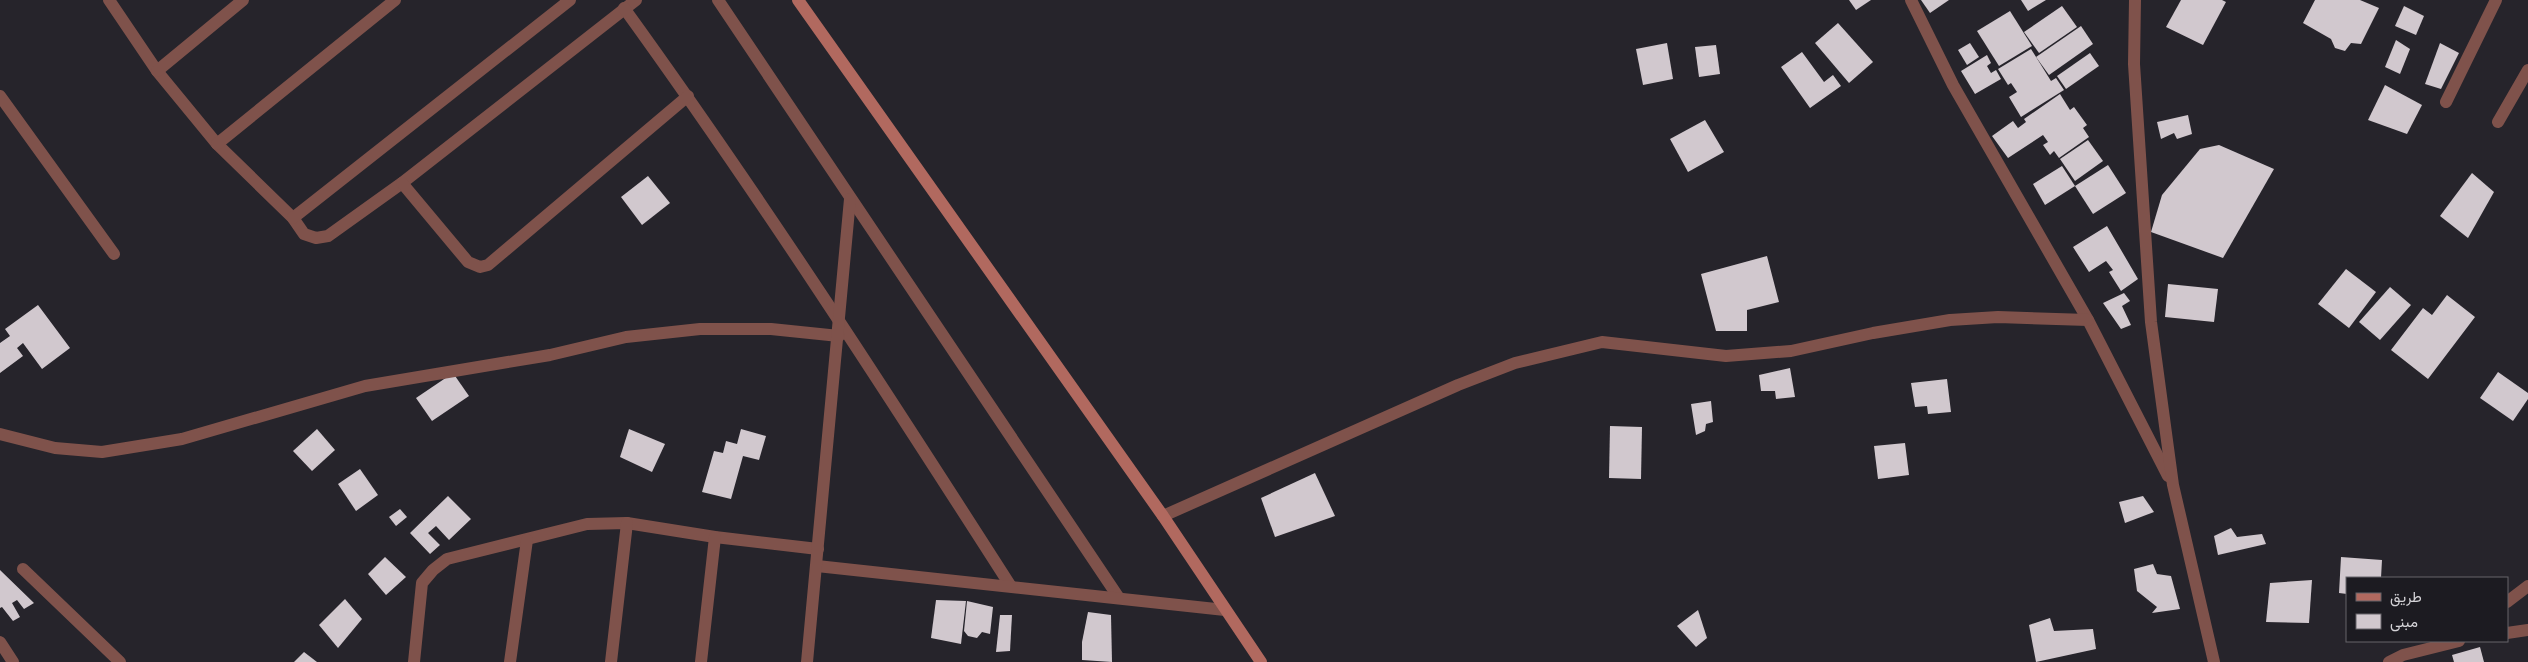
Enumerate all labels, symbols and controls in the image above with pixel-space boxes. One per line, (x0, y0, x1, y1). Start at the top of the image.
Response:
legend (2346, 577, 2508, 642)
text: طريق (2390, 587, 2422, 607)
text: مبنى (2390, 612, 2418, 632)

